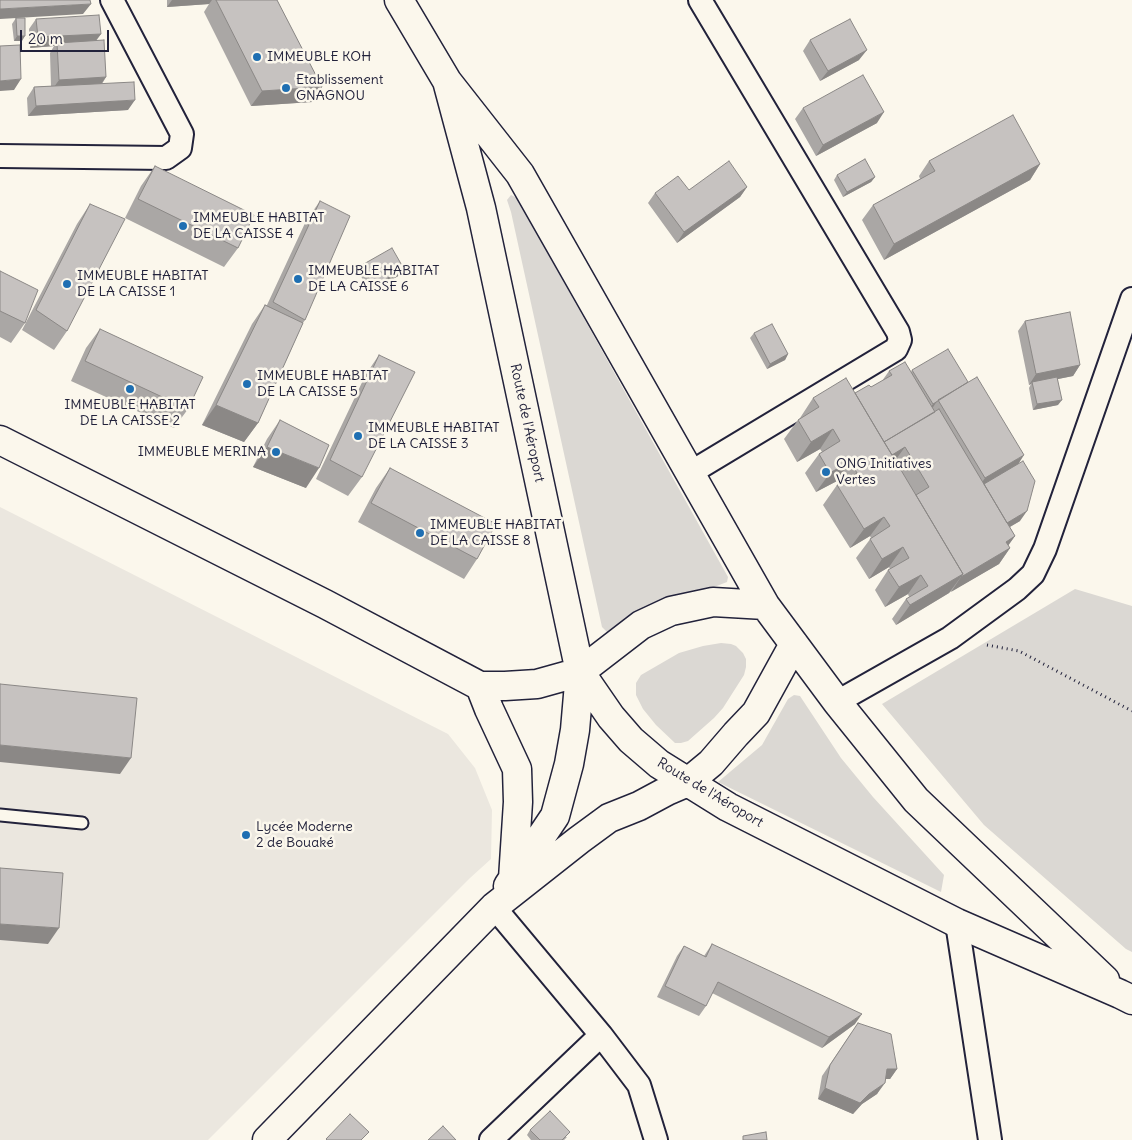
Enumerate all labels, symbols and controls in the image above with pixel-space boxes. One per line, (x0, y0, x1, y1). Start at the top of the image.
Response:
scale bar (22, 20, 111, 52)
text: 20 m (28, 29, 63, 48)
place label: IMMEUBLE KOH (267, 49, 371, 65)
marker: IMMEUBLE KOH (251, 51, 263, 63)
place label: Etablissement GNAGNOU (296, 72, 384, 104)
marker: Etablissement GNAGNOU (280, 82, 292, 94)
place label: IMMEUBLE HABITAT DE LA CAISSE 4 (193, 210, 325, 242)
marker: IMMEUBLE HABITAT DE LA CAISSE 4 (177, 220, 189, 232)
place label: IMMEUBLE HABITAT DE LA CAISSE 6 (308, 263, 440, 296)
place label: IMMEUBLE HABITAT DE LA CAISSE 1 (77, 268, 209, 300)
marker: IMMEUBLE HABITAT DE LA CAISSE 6 (292, 273, 304, 285)
marker: IMMEUBLE HABITAT DE LA CAISSE 1 (61, 278, 73, 290)
street label: Route de l'Aéroport (506, 362, 548, 484)
place label: IMMEUBLE HABITAT DE LA CAISSE 5 (257, 368, 389, 401)
marker: IMMEUBLE HABITAT DE LA CAISSE 5 (241, 378, 253, 390)
marker: IMMEUBLE HABITAT DE LA CAISSE 2 (124, 383, 136, 395)
place label: IMMEUBLE HABITAT DE LA CAISSE 2 (64, 397, 196, 430)
place label: IMMEUBLE HABITAT DE LA CAISSE 3 (368, 420, 500, 452)
marker: IMMEUBLE HABITAT DE LA CAISSE 3 (352, 430, 364, 442)
place label: IMMEUBLE MERINA (138, 444, 266, 460)
marker: IMMEUBLE MERINA (270, 446, 282, 458)
place label: ONG Initiatives Vertes (836, 456, 932, 488)
marker: ONG Initiatives Vertes (820, 466, 832, 478)
place label: IMMEUBLE HABITAT DE LA CAISSE 8 (430, 517, 562, 550)
marker: IMMEUBLE HABITAT DE LA CAISSE 8 (414, 527, 426, 539)
street label: Route de l'Aéroport (654, 755, 766, 831)
place label: Lycée Moderne 2 de Bouaké (256, 819, 353, 852)
marker: Lycée Moderne 2 de Bouaké (240, 829, 252, 841)

